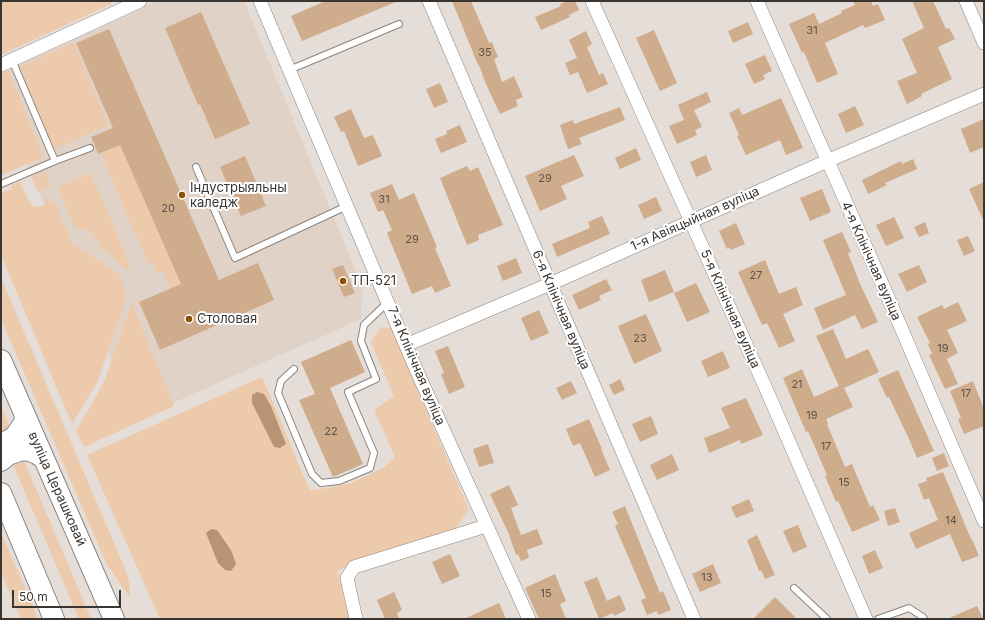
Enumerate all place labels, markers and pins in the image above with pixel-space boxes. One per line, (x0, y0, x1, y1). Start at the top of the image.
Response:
place label: Індустрыяльны каледж (190, 180, 287, 211)
marker: Індустрыяльны каледж (177, 190, 187, 200)
place label: ТП-521 (351, 273, 396, 289)
marker: ТП-521 (338, 276, 348, 286)
place label: Столовая (197, 311, 257, 327)
marker: Столовая (184, 314, 194, 324)

